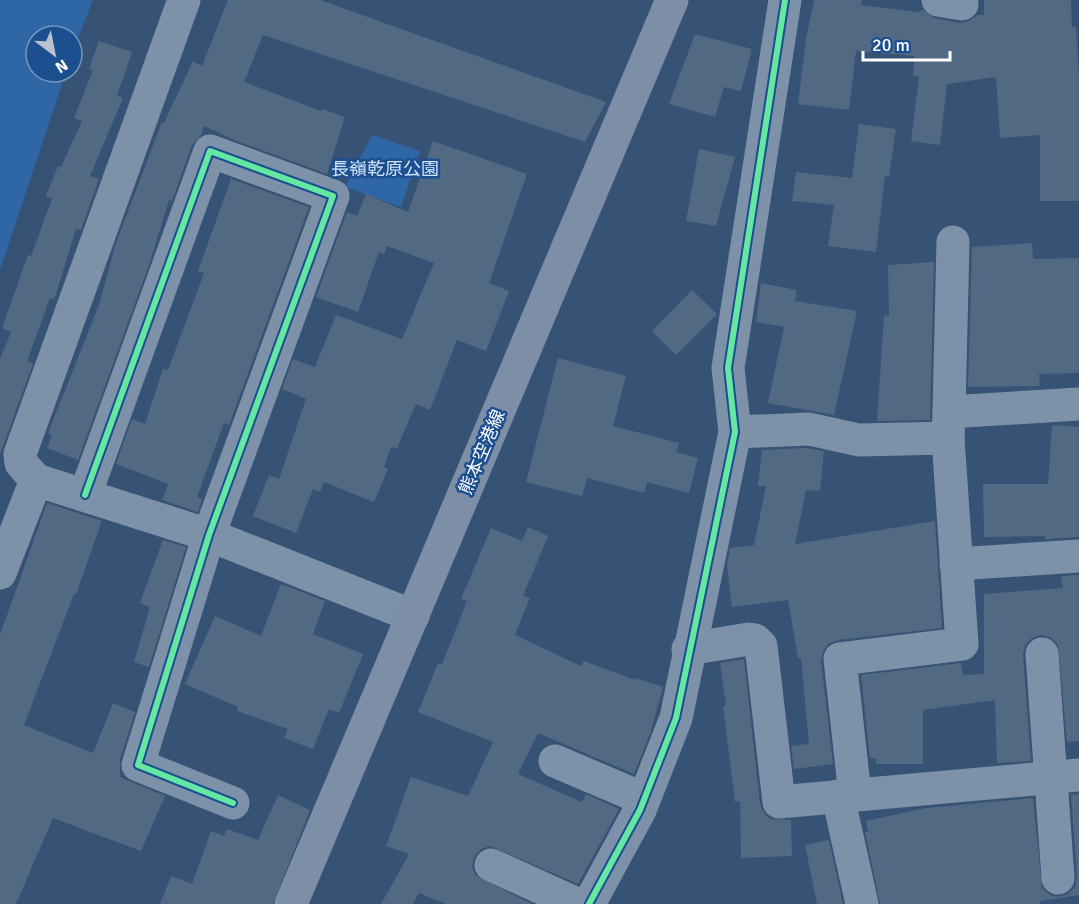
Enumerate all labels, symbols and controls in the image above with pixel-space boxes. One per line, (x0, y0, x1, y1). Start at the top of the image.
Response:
north arrow (24, 24, 84, 84)
scale bar (863, 24, 950, 62)
text: 20 m (872, 34, 910, 56)
text: N (51, 54, 71, 77)
park label: 長嶺乾原公園 (331, 158, 439, 180)
street label: 熊本空港線 (454, 406, 510, 498)

